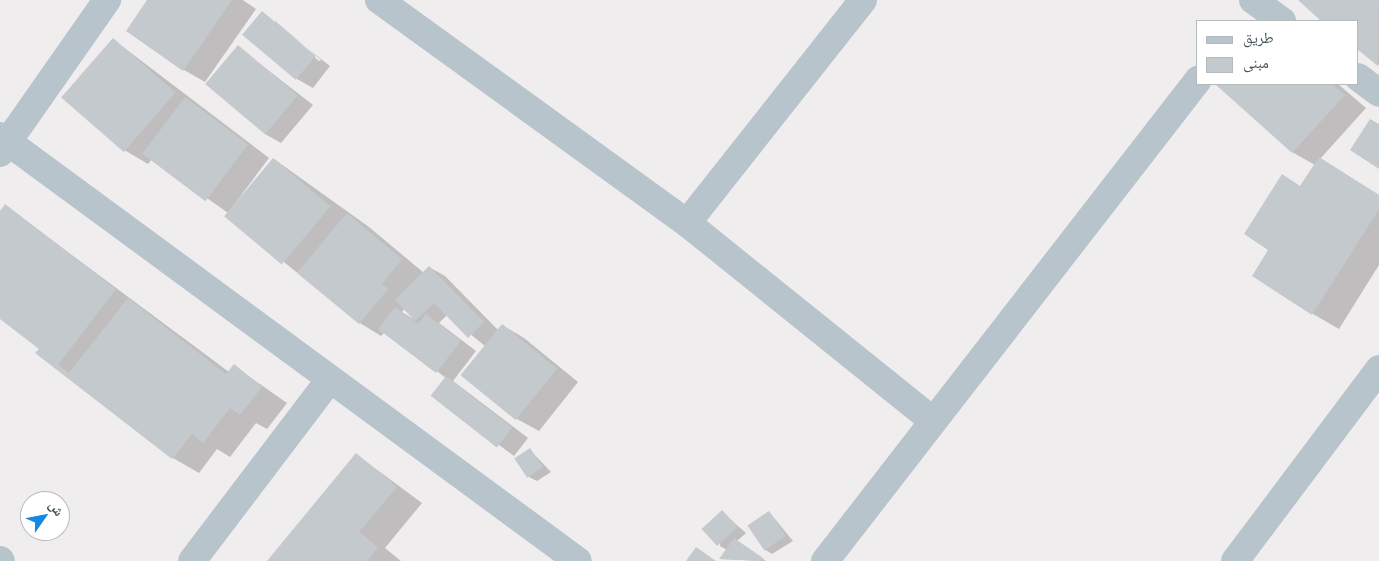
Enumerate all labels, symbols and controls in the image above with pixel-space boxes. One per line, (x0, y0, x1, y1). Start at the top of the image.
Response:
legend (1196, 20, 1359, 85)
text: طريق (1243, 29, 1274, 47)
text: مبنى (1243, 54, 1269, 72)
north arrow (20, 491, 70, 541)
text: ش (46, 498, 67, 519)

